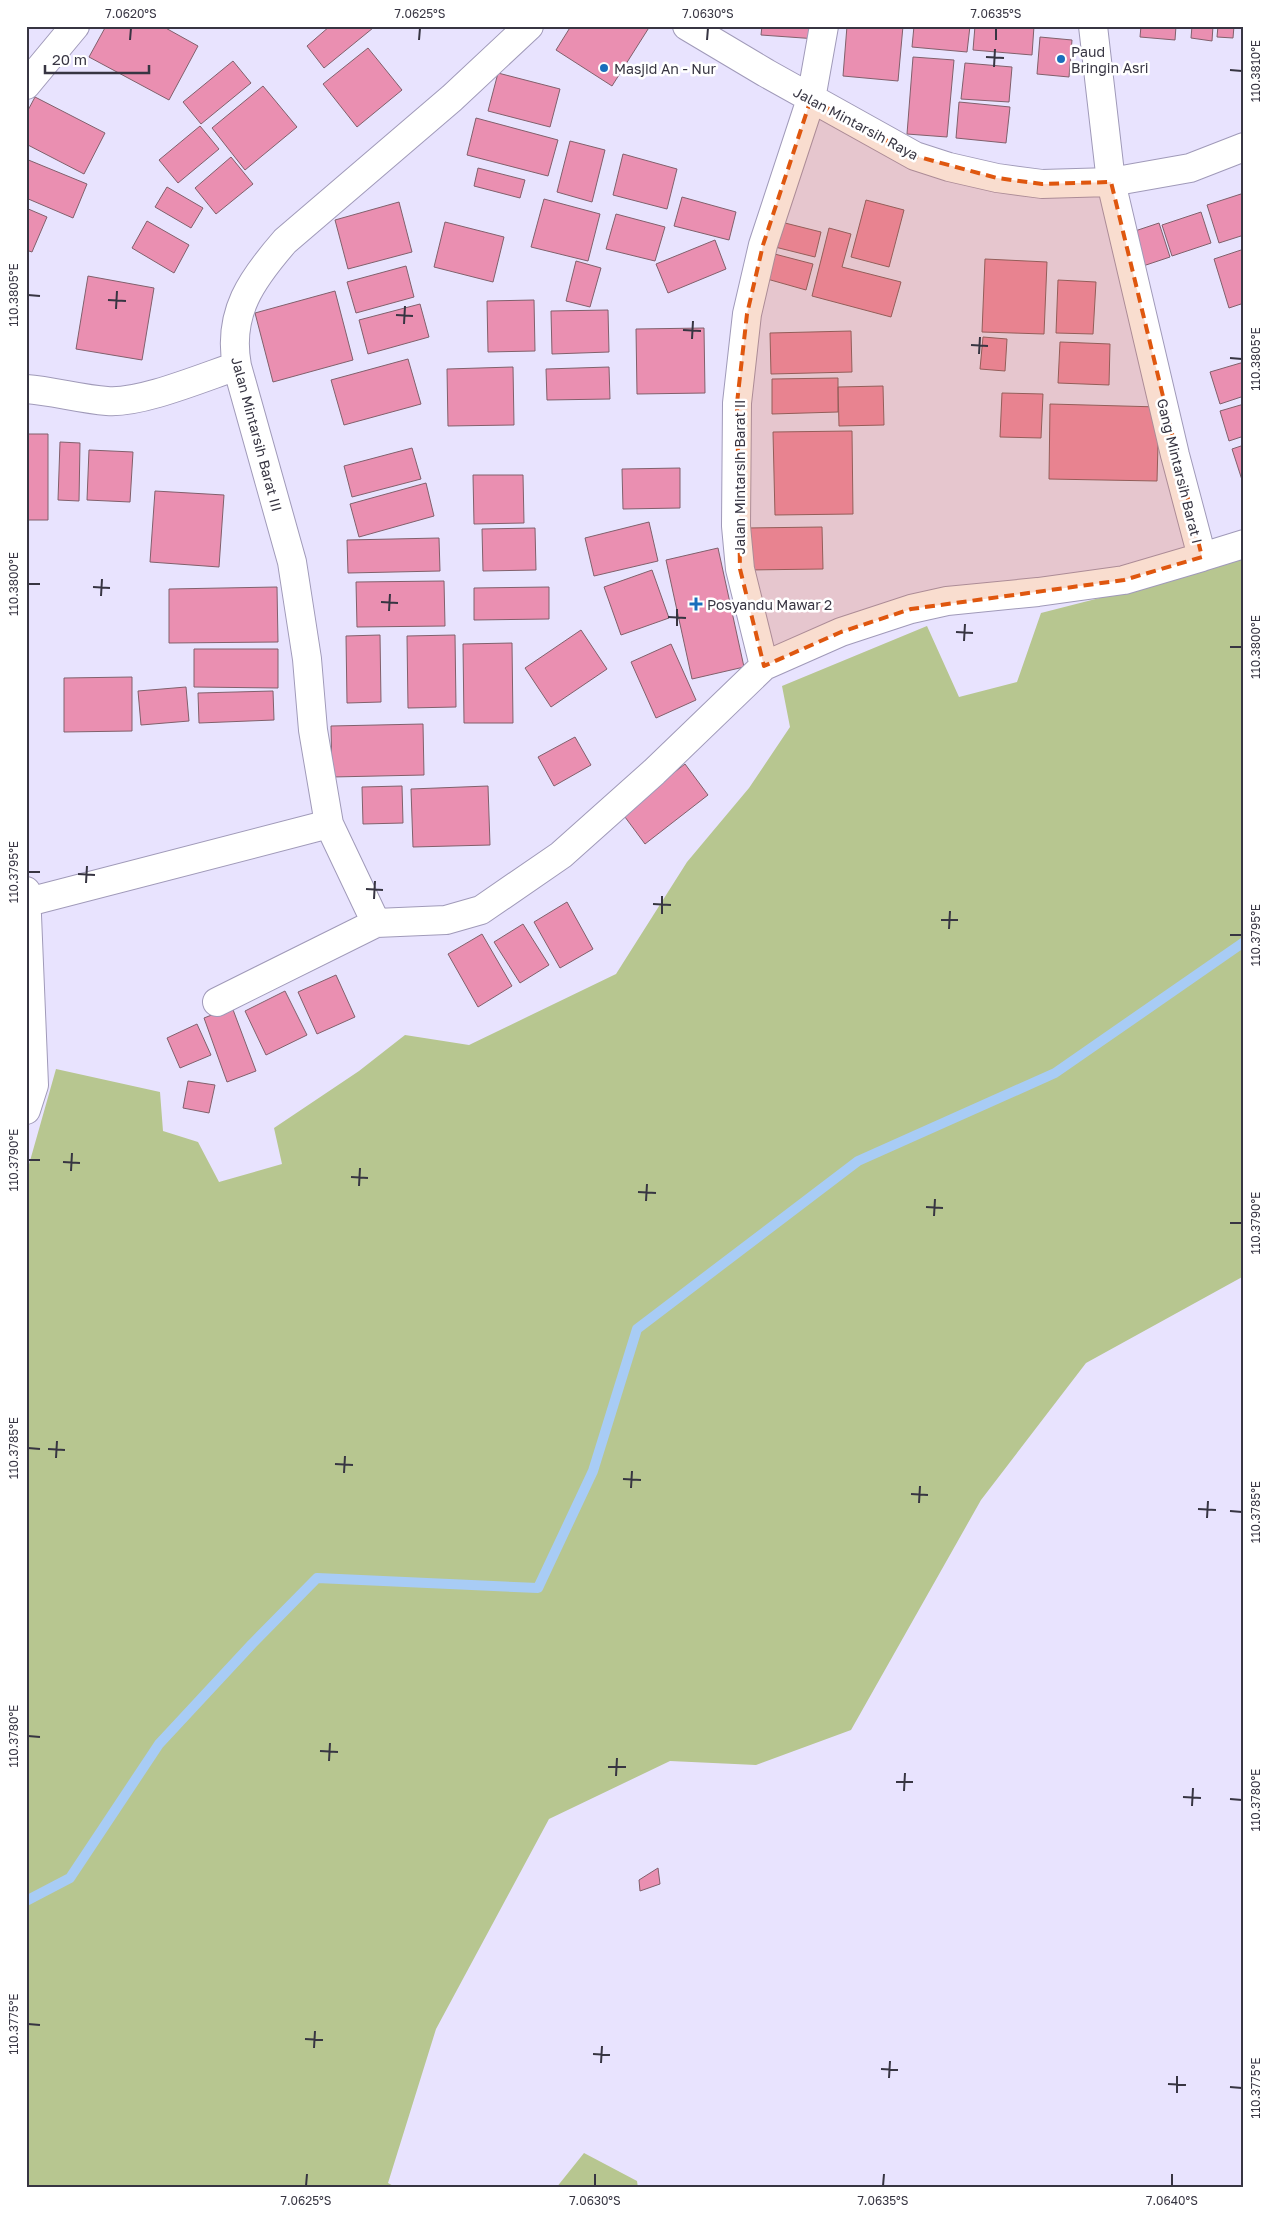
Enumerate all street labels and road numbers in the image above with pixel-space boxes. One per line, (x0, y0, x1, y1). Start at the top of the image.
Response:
street label: Jalan Mintarsih Raya (791, 83, 921, 163)
street label: Jalan Mintarsih Barat III (228, 355, 286, 513)
street label: Gang Mintarsih Barat I (1154, 397, 1206, 545)
street label: Jalan Mintarsih Barat II (731, 400, 748, 554)

